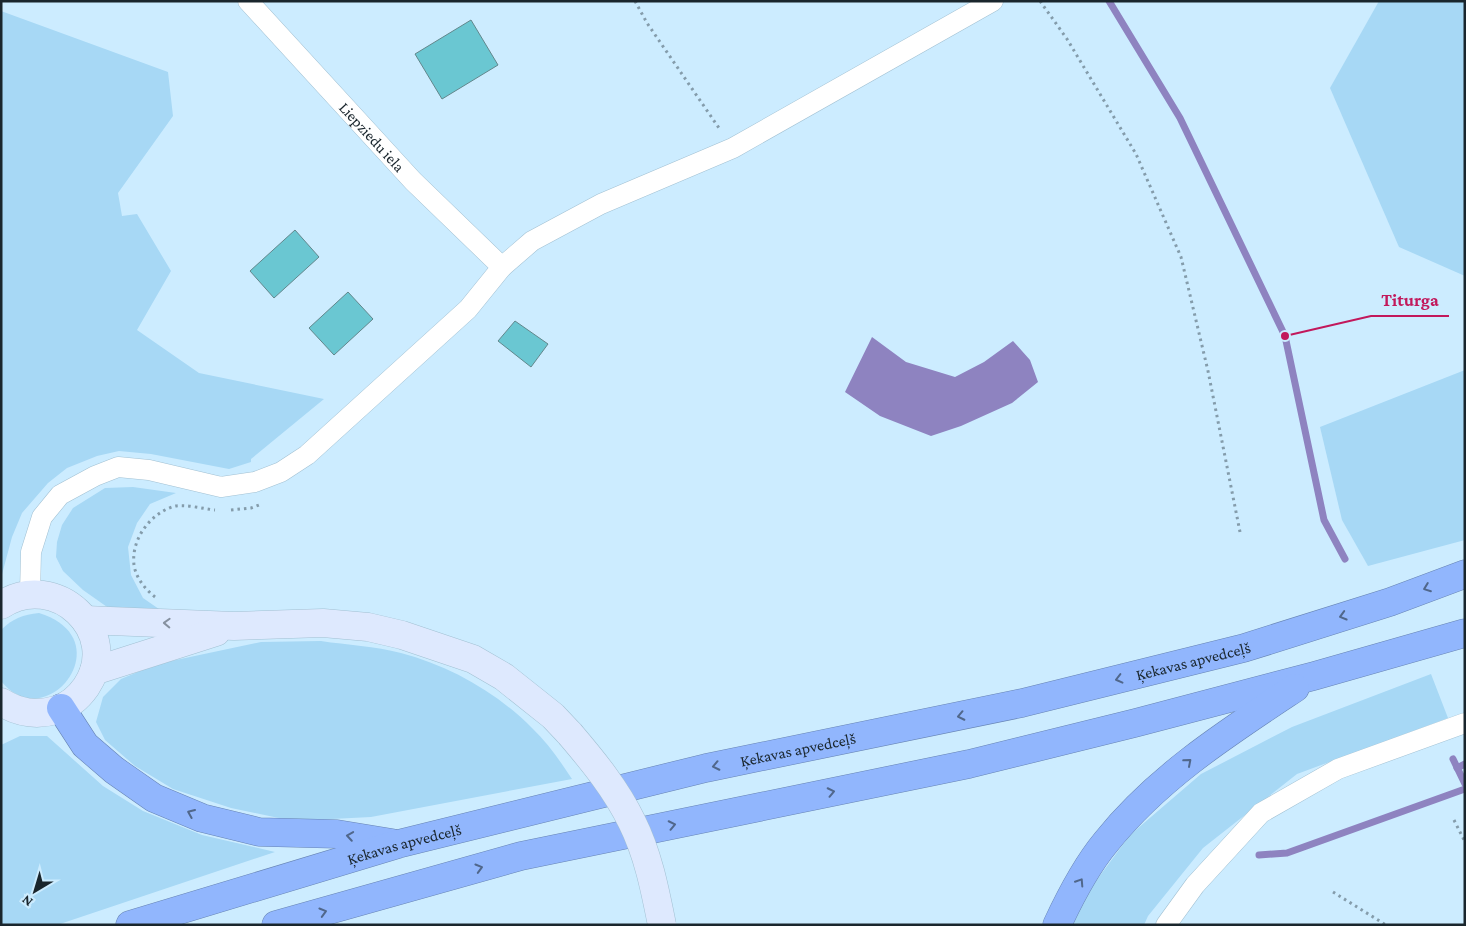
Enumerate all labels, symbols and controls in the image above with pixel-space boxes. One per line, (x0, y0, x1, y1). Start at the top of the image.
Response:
street label: Liepziedu iela (336, 99, 408, 176)
callout: Titurga (1371, 283, 1449, 316)
text: Titurga (1381, 290, 1439, 310)
one-way arrow (1423, 582, 1432, 592)
one-way arrow (1339, 610, 1348, 620)
one-way arrow (163, 618, 171, 628)
street label: Ķekavas apvedceļš (1134, 639, 1253, 685)
one-way arrow (1115, 673, 1124, 684)
one-way arrow (957, 710, 965, 720)
street label: Ķekavas apvedceļš (739, 729, 857, 772)
one-way arrow (1183, 759, 1192, 768)
one-way arrow (712, 760, 721, 770)
one-way arrow (826, 787, 835, 798)
one-way arrow (187, 809, 196, 820)
one-way arrow (667, 820, 676, 831)
street label: Ķekavas apvedceļš (345, 821, 463, 870)
one-way arrow (346, 832, 355, 842)
one-way arrow (474, 863, 483, 873)
north arrow (10, 866, 60, 916)
one-way arrow (1074, 878, 1083, 887)
text: N (18, 892, 36, 910)
one-way arrow (318, 907, 326, 917)

